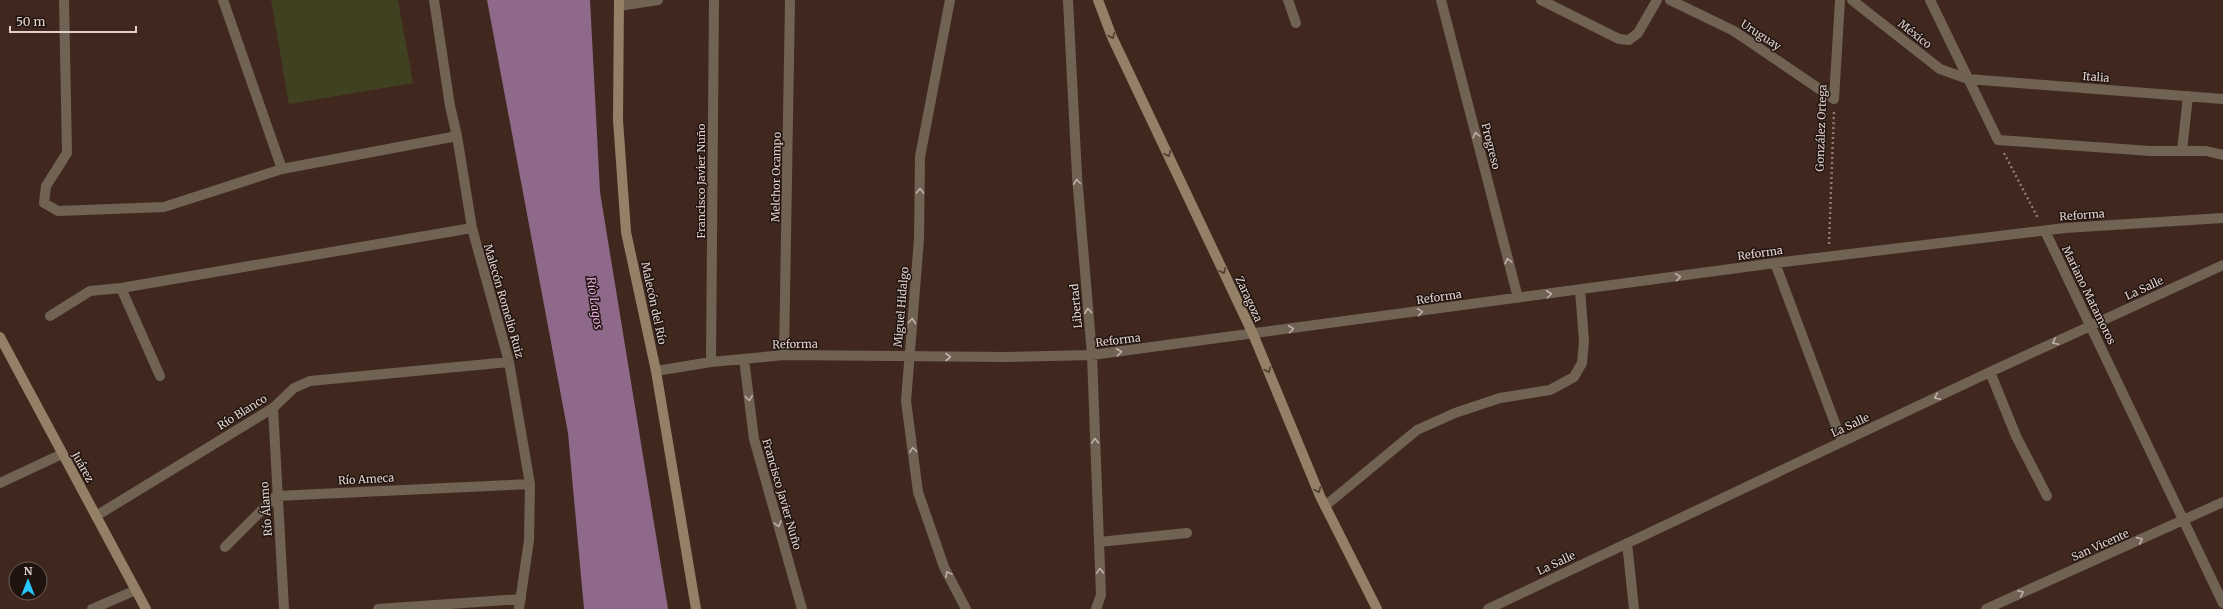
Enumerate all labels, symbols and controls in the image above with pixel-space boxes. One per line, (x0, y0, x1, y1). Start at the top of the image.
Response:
scale bar (10, 8, 136, 34)
text: 50 m (16, 14, 45, 29)
street label: Uruguay (1738, 17, 1784, 54)
street label: México (1895, 17, 1935, 52)
one-way arrow (1107, 32, 1115, 40)
street label: Italia (2082, 69, 2110, 85)
street label: González Ortega (1812, 84, 1830, 172)
street label: Progreso (1478, 121, 1504, 171)
street label: Francisco Javier Nuño (694, 123, 708, 238)
street label: Melchor Ocampo (768, 131, 784, 222)
one-way arrow (1472, 131, 1480, 138)
one-way arrow (1163, 150, 1171, 157)
one-way arrow (1073, 179, 1082, 185)
one-way arrow (916, 188, 924, 194)
street label: Reforma (2059, 206, 2105, 224)
street label: Malecón Romelio Ruiz (481, 242, 527, 360)
street label: Reforma (1737, 243, 1784, 263)
street label: Mariano Matamoros (2059, 243, 2119, 347)
one-way arrow (1504, 257, 1513, 264)
street label: Malecón del Río (638, 260, 670, 346)
street label: Miguel Hidalgo (891, 266, 912, 348)
one-way arrow (1218, 267, 1226, 275)
one-way arrow (1675, 273, 1681, 282)
street label: La Salle (2122, 273, 2166, 303)
street label: Zaragoza (1232, 274, 1266, 324)
water label: Río Lagos (583, 276, 607, 330)
street label: Libertad (1067, 283, 1085, 329)
street label: Reforma (1416, 287, 1463, 307)
one-way arrow (1546, 290, 1552, 299)
one-way arrow (1417, 307, 1423, 316)
one-way arrow (1084, 308, 1093, 314)
one-way arrow (907, 318, 916, 324)
one-way arrow (1288, 325, 1295, 334)
street label: Reforma (1095, 330, 1142, 350)
street label: Reforma (772, 337, 818, 351)
one-way arrow (2052, 337, 2059, 345)
one-way arrow (1116, 348, 1122, 357)
one-way arrow (945, 353, 951, 361)
one-way arrow (1263, 366, 1271, 373)
street label: Río Blanco (215, 391, 270, 433)
one-way arrow (1934, 392, 1941, 400)
one-way arrow (744, 395, 753, 401)
street label: La Salle (1828, 410, 1872, 440)
street label: Francisco Javier Nuño (759, 437, 805, 552)
one-way arrow (1091, 438, 1100, 444)
one-way arrow (909, 447, 918, 453)
street label: Juárez (68, 448, 97, 485)
street label: Río Ameca (338, 471, 395, 487)
street label: Río Álamo (257, 481, 275, 537)
one-way arrow (1313, 486, 1321, 493)
one-way arrow (773, 521, 782, 528)
street label: San Vicente (2069, 526, 2131, 564)
one-way arrow (2136, 536, 2143, 544)
street label: La Salle (1534, 548, 1578, 578)
north arrow (8, 561, 48, 601)
text: N (24, 564, 33, 578)
one-way arrow (1096, 568, 1104, 574)
one-way arrow (945, 571, 952, 579)
one-way arrow (2017, 590, 2025, 598)

